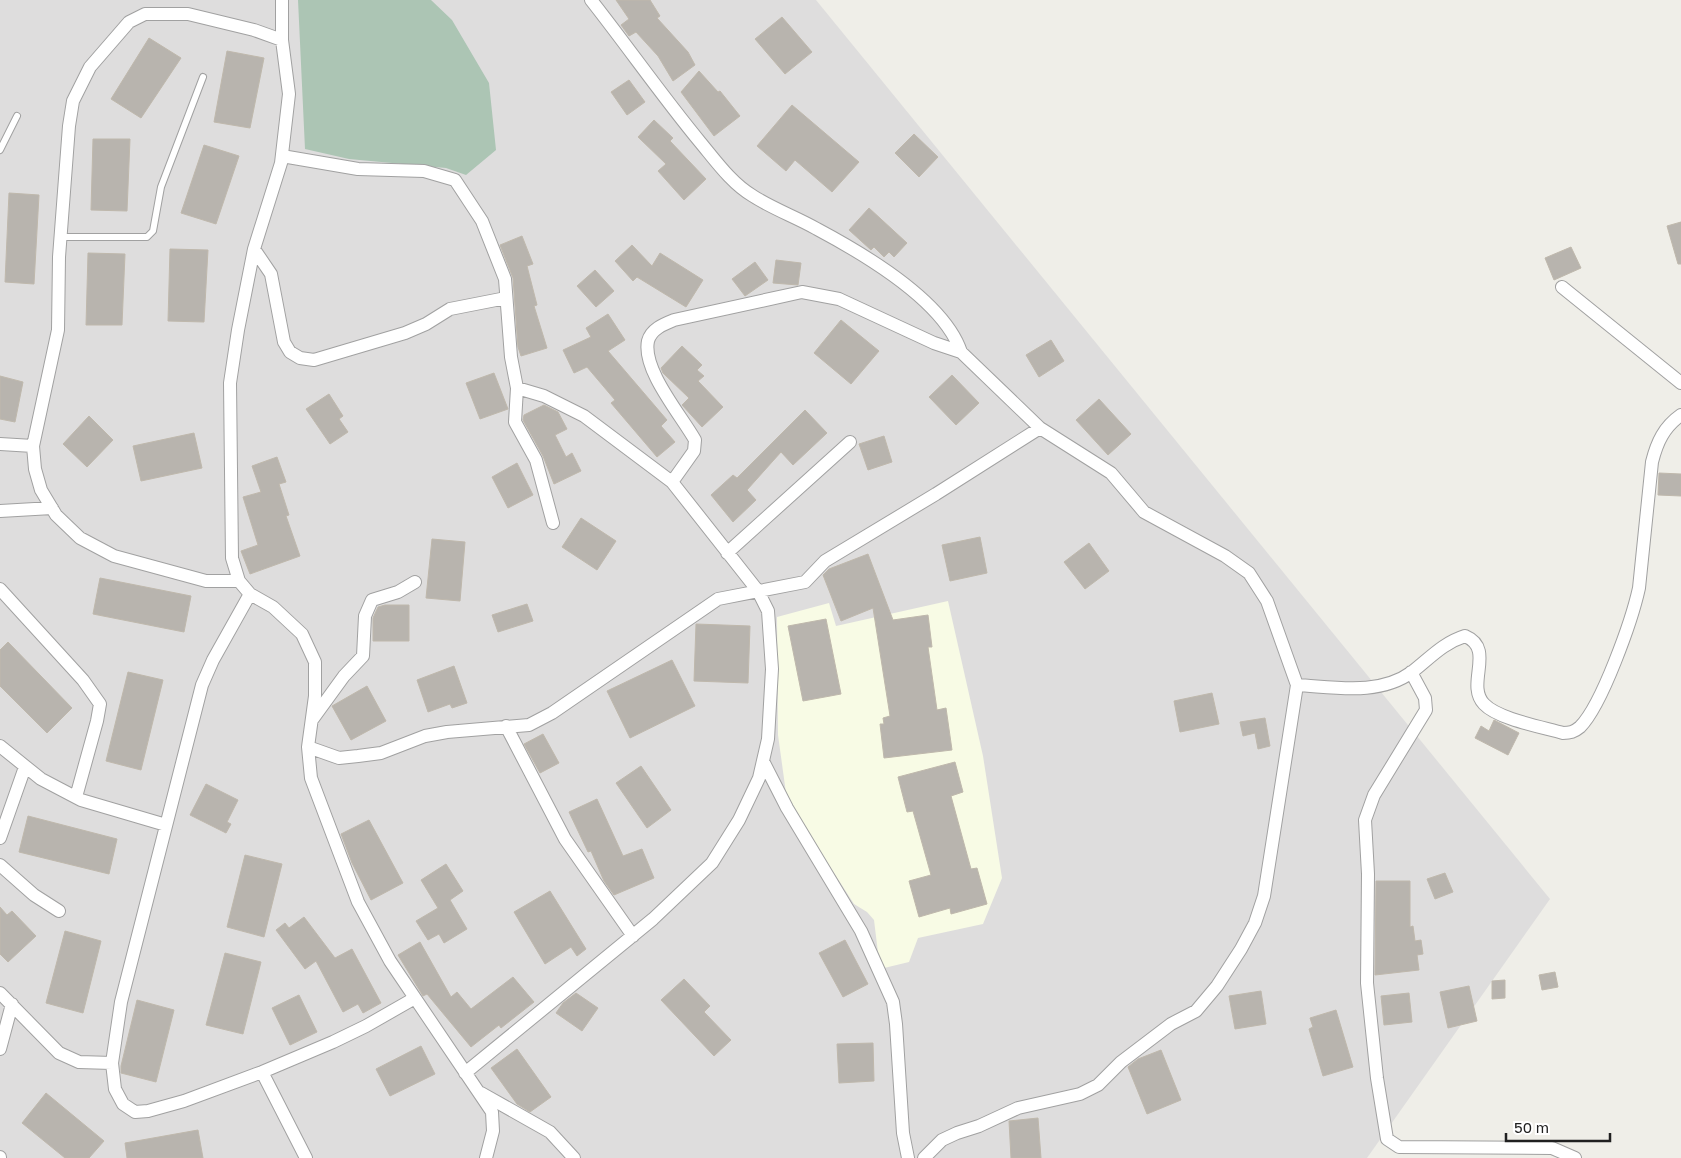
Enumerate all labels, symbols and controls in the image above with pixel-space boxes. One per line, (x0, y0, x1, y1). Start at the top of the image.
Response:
scale bar (1506, 1110, 1610, 1142)
text: 50 m (1514, 1118, 1549, 1136)

